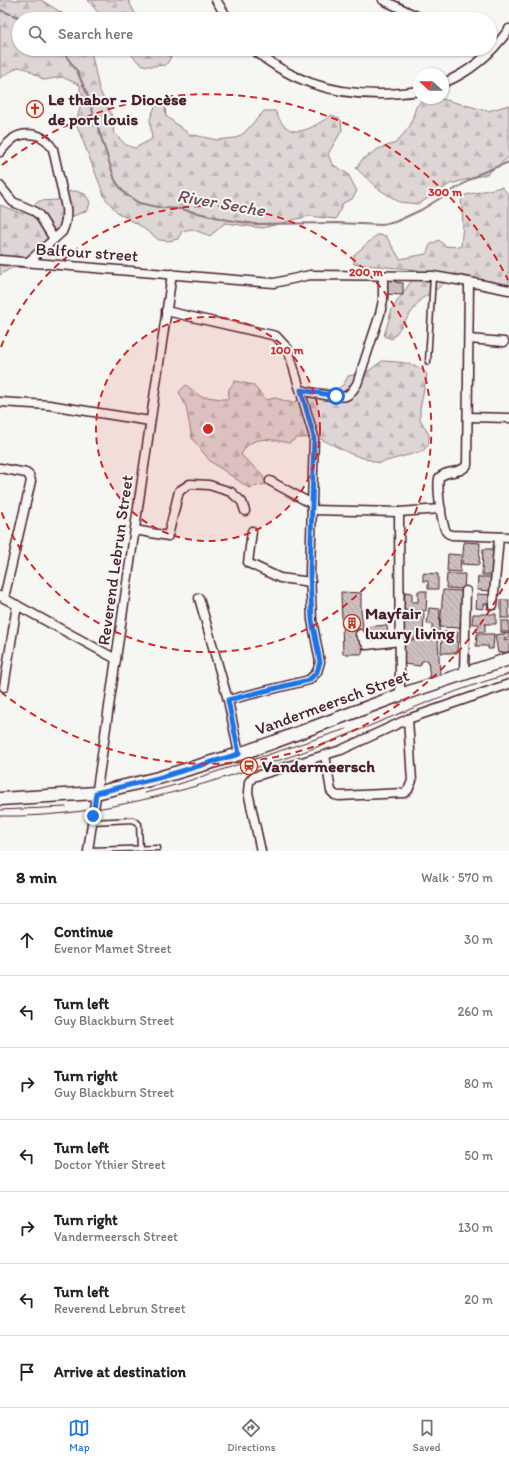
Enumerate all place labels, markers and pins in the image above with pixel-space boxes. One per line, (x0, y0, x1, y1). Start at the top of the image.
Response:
place label: Le thabor - Diocèse de port louis (48, 89, 187, 130)
church icon: Le thabor - Diocèse de port louis (25, 99, 45, 119)
centre of rings (201, 422, 215, 436)
place label: Mayfair luxury living (365, 603, 455, 644)
building icon: Mayfair luxury living (342, 613, 362, 633)
station icon: Vandermeersch (239, 756, 259, 776)
place label: Vandermeersch (262, 756, 375, 776)

